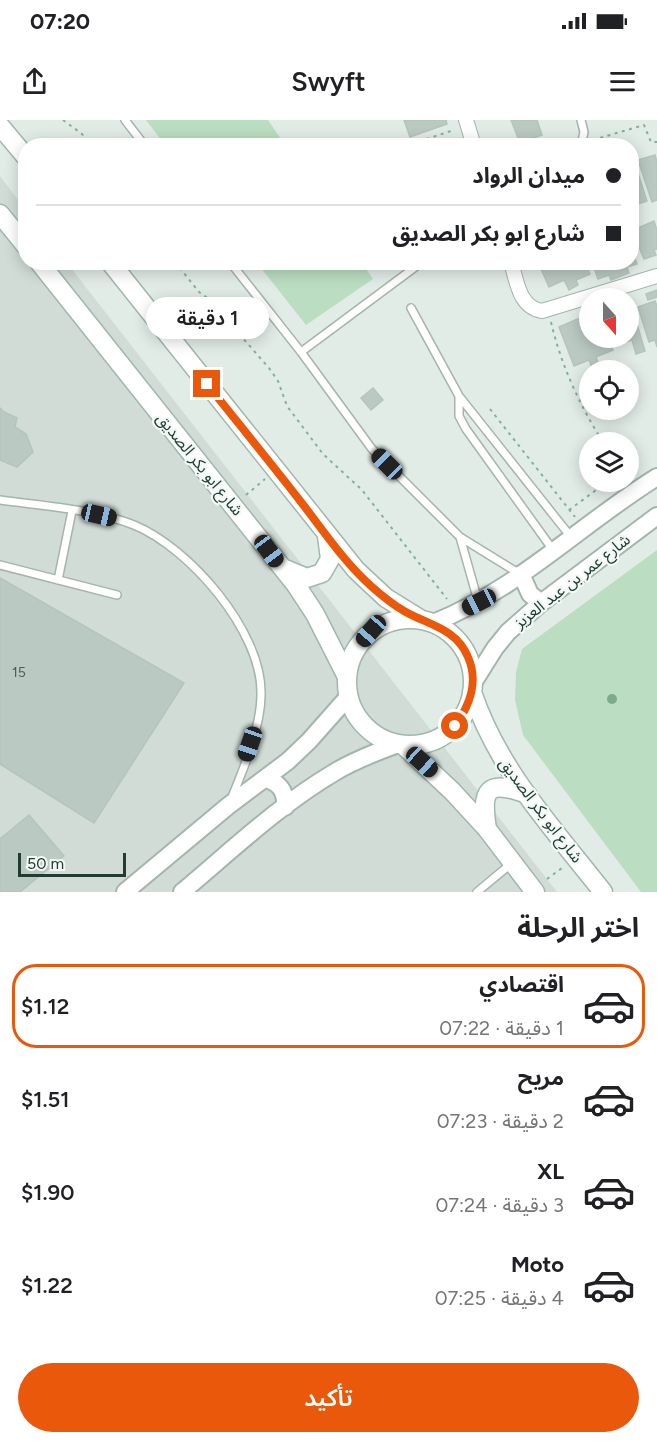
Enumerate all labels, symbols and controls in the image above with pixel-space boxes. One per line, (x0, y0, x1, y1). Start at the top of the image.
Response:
text: 07:20 (30, 8, 90, 35)
icon: share (18, 65, 51, 98)
text: Swyft (291, 65, 366, 98)
icon: menu (606, 65, 639, 98)
text: ميدان الرواد (472, 162, 585, 189)
text: شارع ابو بكر الصديق (392, 220, 585, 247)
north arrow (579, 288, 639, 348)
map controls (579, 288, 639, 492)
callout: 1 دقيقة (146, 297, 268, 339)
text: 1 دقيقة (177, 306, 238, 330)
button: locate (579, 360, 639, 420)
route end (193, 370, 220, 397)
street label: شارع ابو بكر الصديق (150, 409, 247, 521)
button: layers (579, 432, 639, 492)
car (368, 445, 406, 483)
car (79, 502, 119, 528)
street label: شارع عمر بن عبد العزيز (509, 530, 636, 635)
car (251, 531, 287, 571)
car (459, 586, 499, 618)
car (352, 612, 390, 650)
house number: 15 (12, 664, 26, 681)
route start (441, 712, 468, 739)
car (236, 724, 264, 764)
car (403, 743, 441, 781)
street label: شارع ابو بكر الصديق (493, 754, 587, 868)
scale bar (18, 850, 126, 878)
text: 50 m (27, 854, 64, 873)
text: اختر الرحلة (517, 911, 639, 944)
text: اقتصادي (479, 971, 564, 998)
icon: car (582, 979, 636, 1033)
text: $1.12 (21, 993, 69, 1020)
text: 1 دقيقة · 07:22 (439, 1016, 564, 1040)
text: مريح (518, 1064, 564, 1091)
icon: car (582, 1072, 636, 1126)
text: $1.51 (21, 1086, 70, 1113)
text: 2 دقيقة · 07:23 (437, 1109, 564, 1133)
text: XL (537, 1158, 564, 1185)
icon: car (582, 1165, 636, 1219)
text: $1.90 (21, 1179, 74, 1206)
text: 3 دقيقة · 07:24 (435, 1193, 564, 1217)
text: Moto (511, 1251, 564, 1278)
icon: car (582, 1258, 636, 1312)
text: $1.22 (21, 1272, 73, 1299)
text: 4 دقيقة · 07:25 (435, 1286, 564, 1310)
button: تأكيد (18, 1363, 639, 1432)

